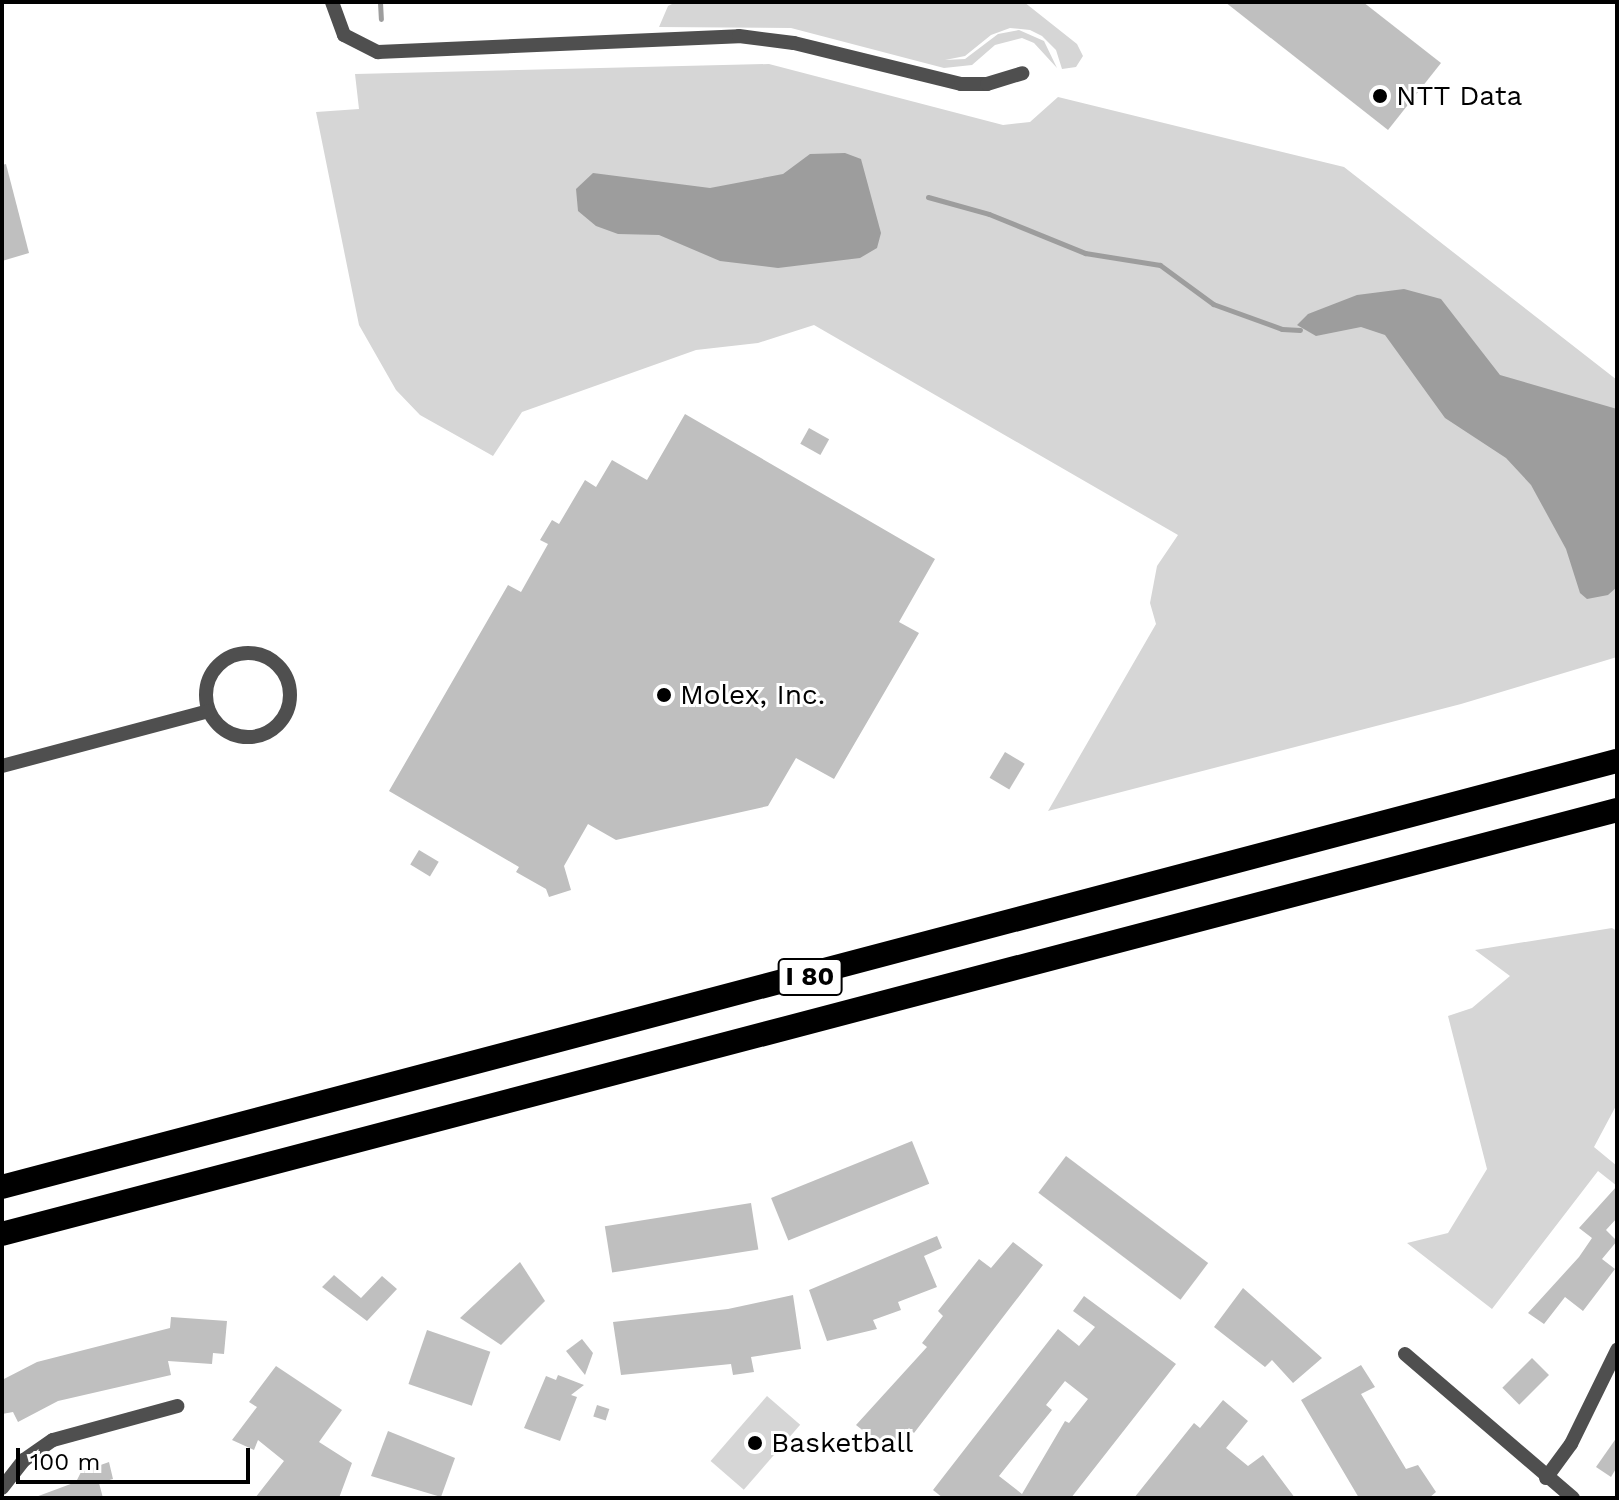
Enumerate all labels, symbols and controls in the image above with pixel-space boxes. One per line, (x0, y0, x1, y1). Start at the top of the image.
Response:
place label: NTT Data (1396, 79, 1523, 113)
marker: NTT Data (1371, 87, 1389, 105)
place label: Molex, Inc. (680, 678, 825, 712)
marker: Molex, Inc. (655, 686, 673, 704)
road number: I 80 (776, 955, 844, 999)
place label: Basketball (771, 1426, 913, 1460)
scale bar (20, 1432, 254, 1482)
marker: Basketball (746, 1434, 764, 1452)
text: 100 m (30, 1448, 100, 1476)

